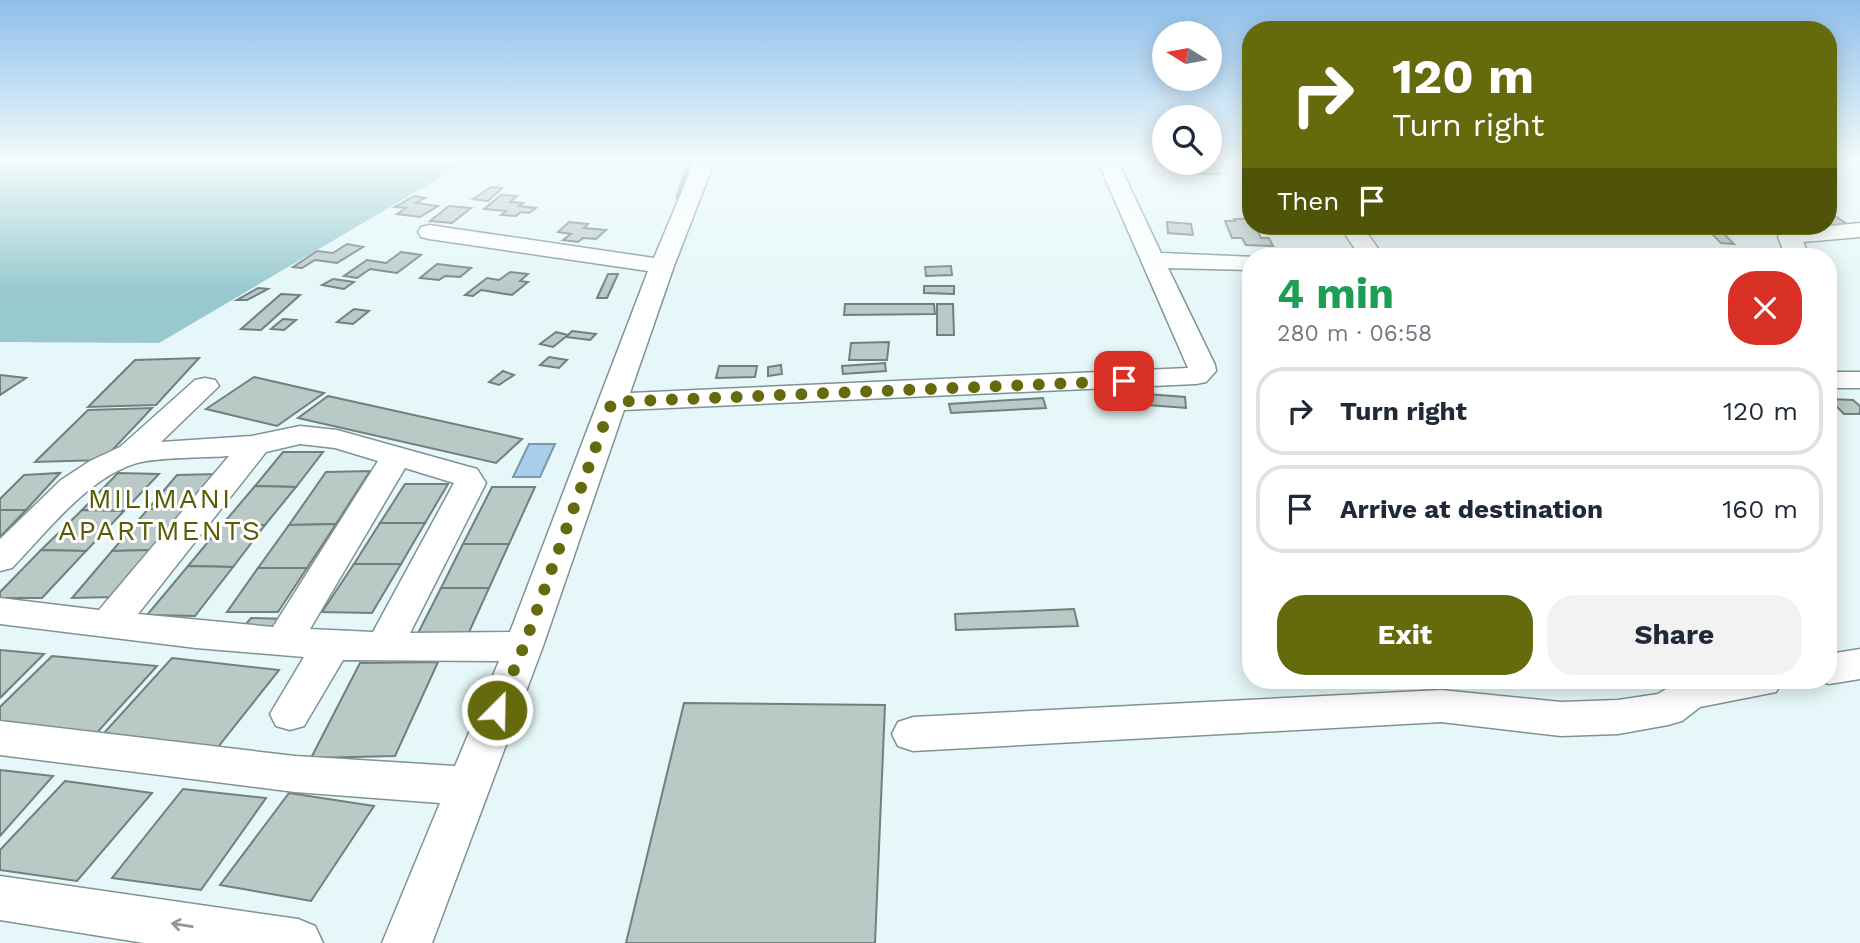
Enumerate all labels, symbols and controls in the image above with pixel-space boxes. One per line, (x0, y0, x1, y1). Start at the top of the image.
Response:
north arrow (1152, 21, 1222, 91)
map controls (1152, 21, 1222, 175)
text: 120 m (1392, 47, 1534, 105)
icon: right (1277, 49, 1368, 140)
button: search (1152, 105, 1222, 175)
text: Turn right (1392, 106, 1544, 144)
icon: arrive (1353, 182, 1391, 220)
text: Then (1277, 186, 1339, 216)
text: 4 min (1277, 269, 1394, 318)
button: close (1728, 271, 1802, 345)
text: 280 m · 06:58 (1277, 320, 1432, 347)
pin (1094, 351, 1154, 411)
icon: arrive (1105, 362, 1143, 400)
icon: right (1281, 392, 1319, 430)
text: Turn right (1340, 396, 1467, 426)
text: 120 m (1723, 396, 1798, 426)
district label: MILIMANI APARTMENTS (58, 482, 262, 547)
icon: arrive (1281, 490, 1319, 528)
text: Arrive at destination (1340, 494, 1603, 524)
text: 160 m (1722, 494, 1798, 524)
button: Exit (1277, 595, 1533, 675)
button: Share (1547, 595, 1802, 675)
position arrow (460, 673, 534, 747)
one-way arrow (171, 919, 193, 932)

